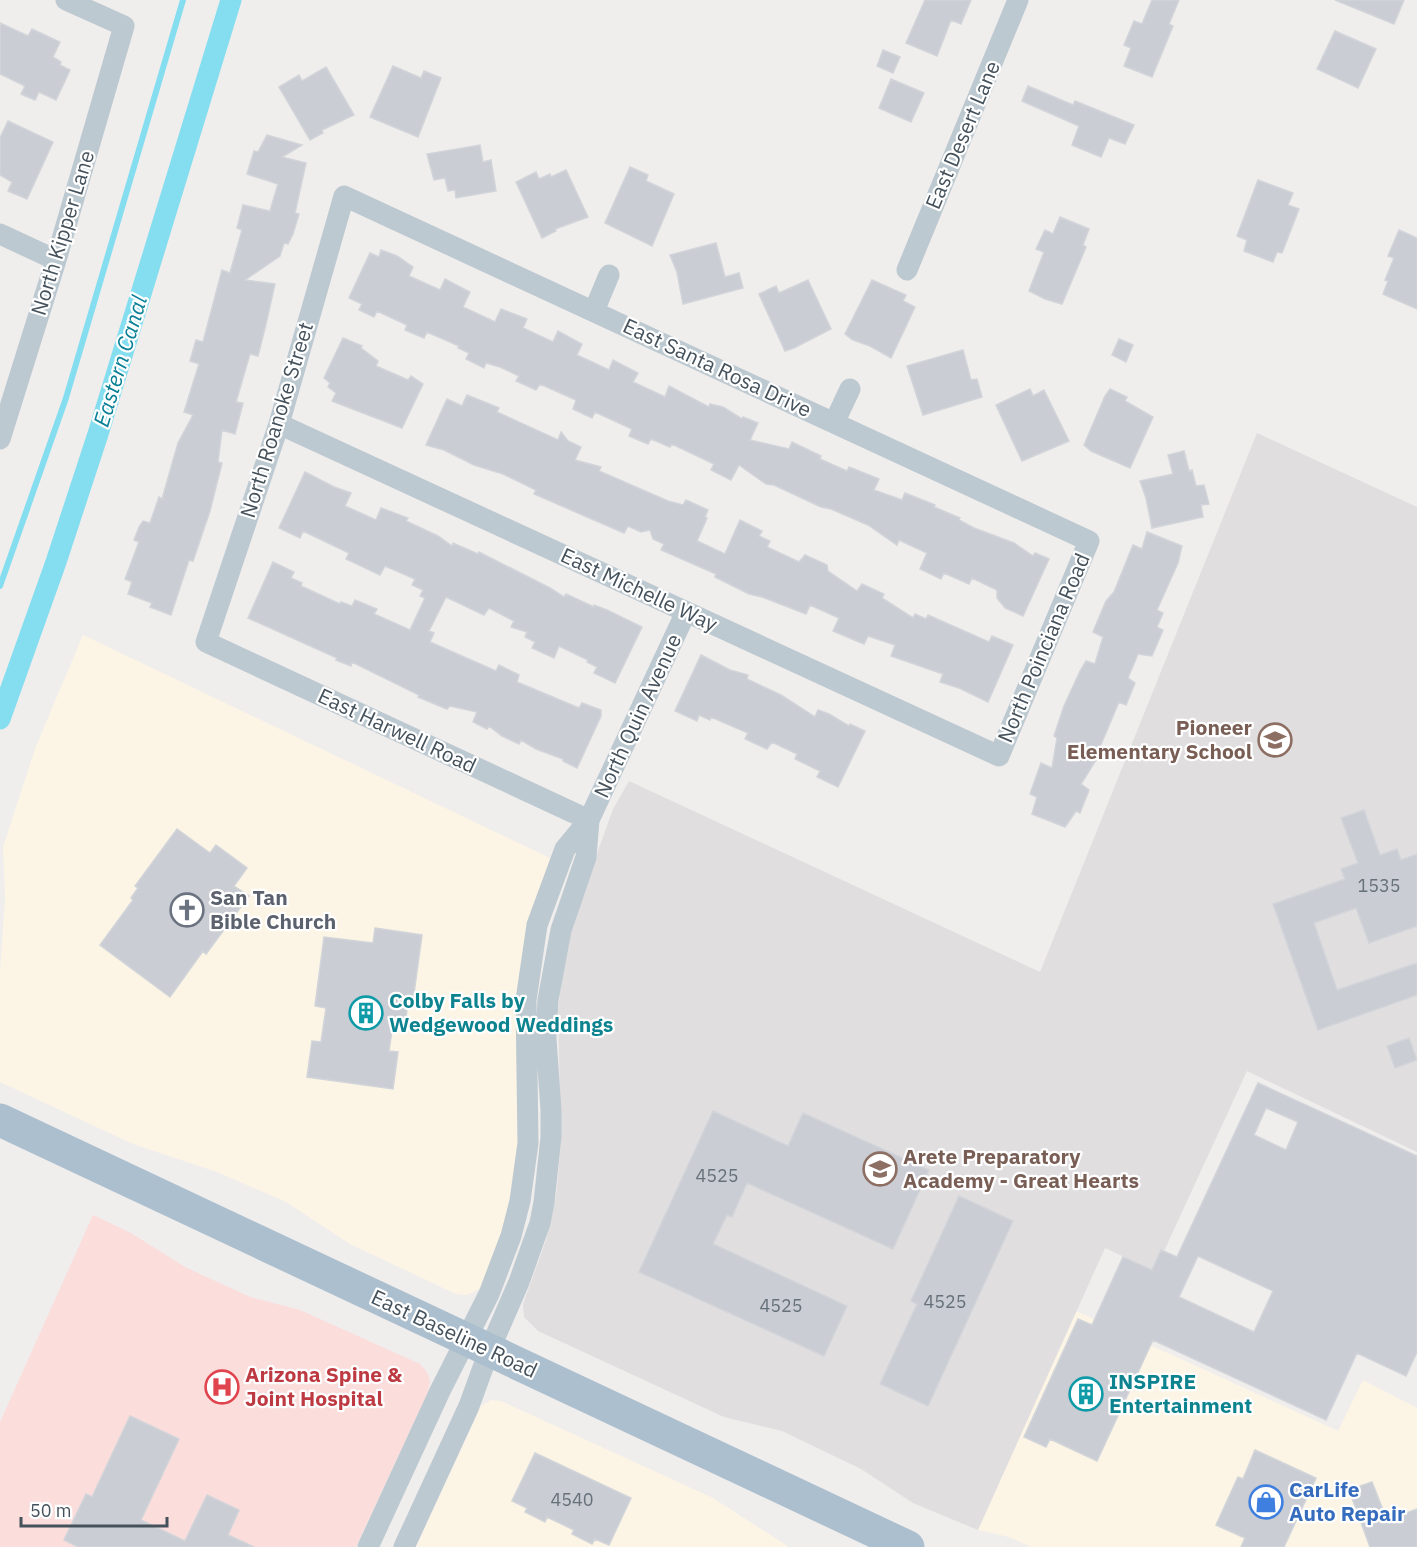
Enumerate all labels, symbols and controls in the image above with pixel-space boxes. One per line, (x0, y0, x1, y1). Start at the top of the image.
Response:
street label: East Desert Lane (918, 56, 1006, 213)
street label: North Kipper Lane (24, 147, 100, 319)
water label: Eastern Canal (86, 292, 153, 430)
street label: East Santa Rosa Drive (619, 311, 816, 423)
street label: North Roanoke Street (233, 318, 319, 521)
street label: East Michelle Way (556, 540, 723, 638)
street label: North Poinciana Road (990, 549, 1096, 747)
street label: North Quin Avenue (587, 629, 687, 802)
street label: East Harwell Road (314, 681, 481, 779)
place label: Pioneer Elementary School (1067, 713, 1253, 765)
school or university icon: Pioneer Elementary School (1257, 722, 1293, 758)
house number: 1535 (1357, 874, 1401, 897)
place label: San Tan Bible Church (210, 883, 336, 935)
church icon: San Tan Bible Church (169, 892, 205, 928)
place label: Colby Falls by Wedgewood Weddings (389, 986, 613, 1038)
building icon: Colby Falls by Wedgewood Weddings (348, 995, 384, 1031)
place label: Arete Preparatory Academy - Great Hearts (903, 1142, 1139, 1194)
school or university icon: Arete Preparatory Academy - Great Hearts (862, 1151, 898, 1187)
house number: 4525 (695, 1164, 739, 1187)
street label: East Baseline Road (367, 1282, 542, 1384)
house number: 4525 (923, 1290, 967, 1313)
house number: 4525 (759, 1294, 803, 1317)
place label: Arizona Spine & Joint Hospital (245, 1360, 403, 1412)
place label: INSPIRE Entertainment (1109, 1367, 1252, 1419)
hospital icon: Arizona Spine & Joint Hospital (204, 1369, 240, 1405)
building icon: INSPIRE Entertainment (1068, 1376, 1104, 1412)
place label: CarLife Auto Repair (1289, 1475, 1406, 1527)
shop icon: CarLife Auto Repair (1248, 1484, 1284, 1520)
house number: 4540 (550, 1488, 594, 1511)
scale bar (21, 1490, 166, 1528)
text: 50 m (30, 1499, 72, 1522)

